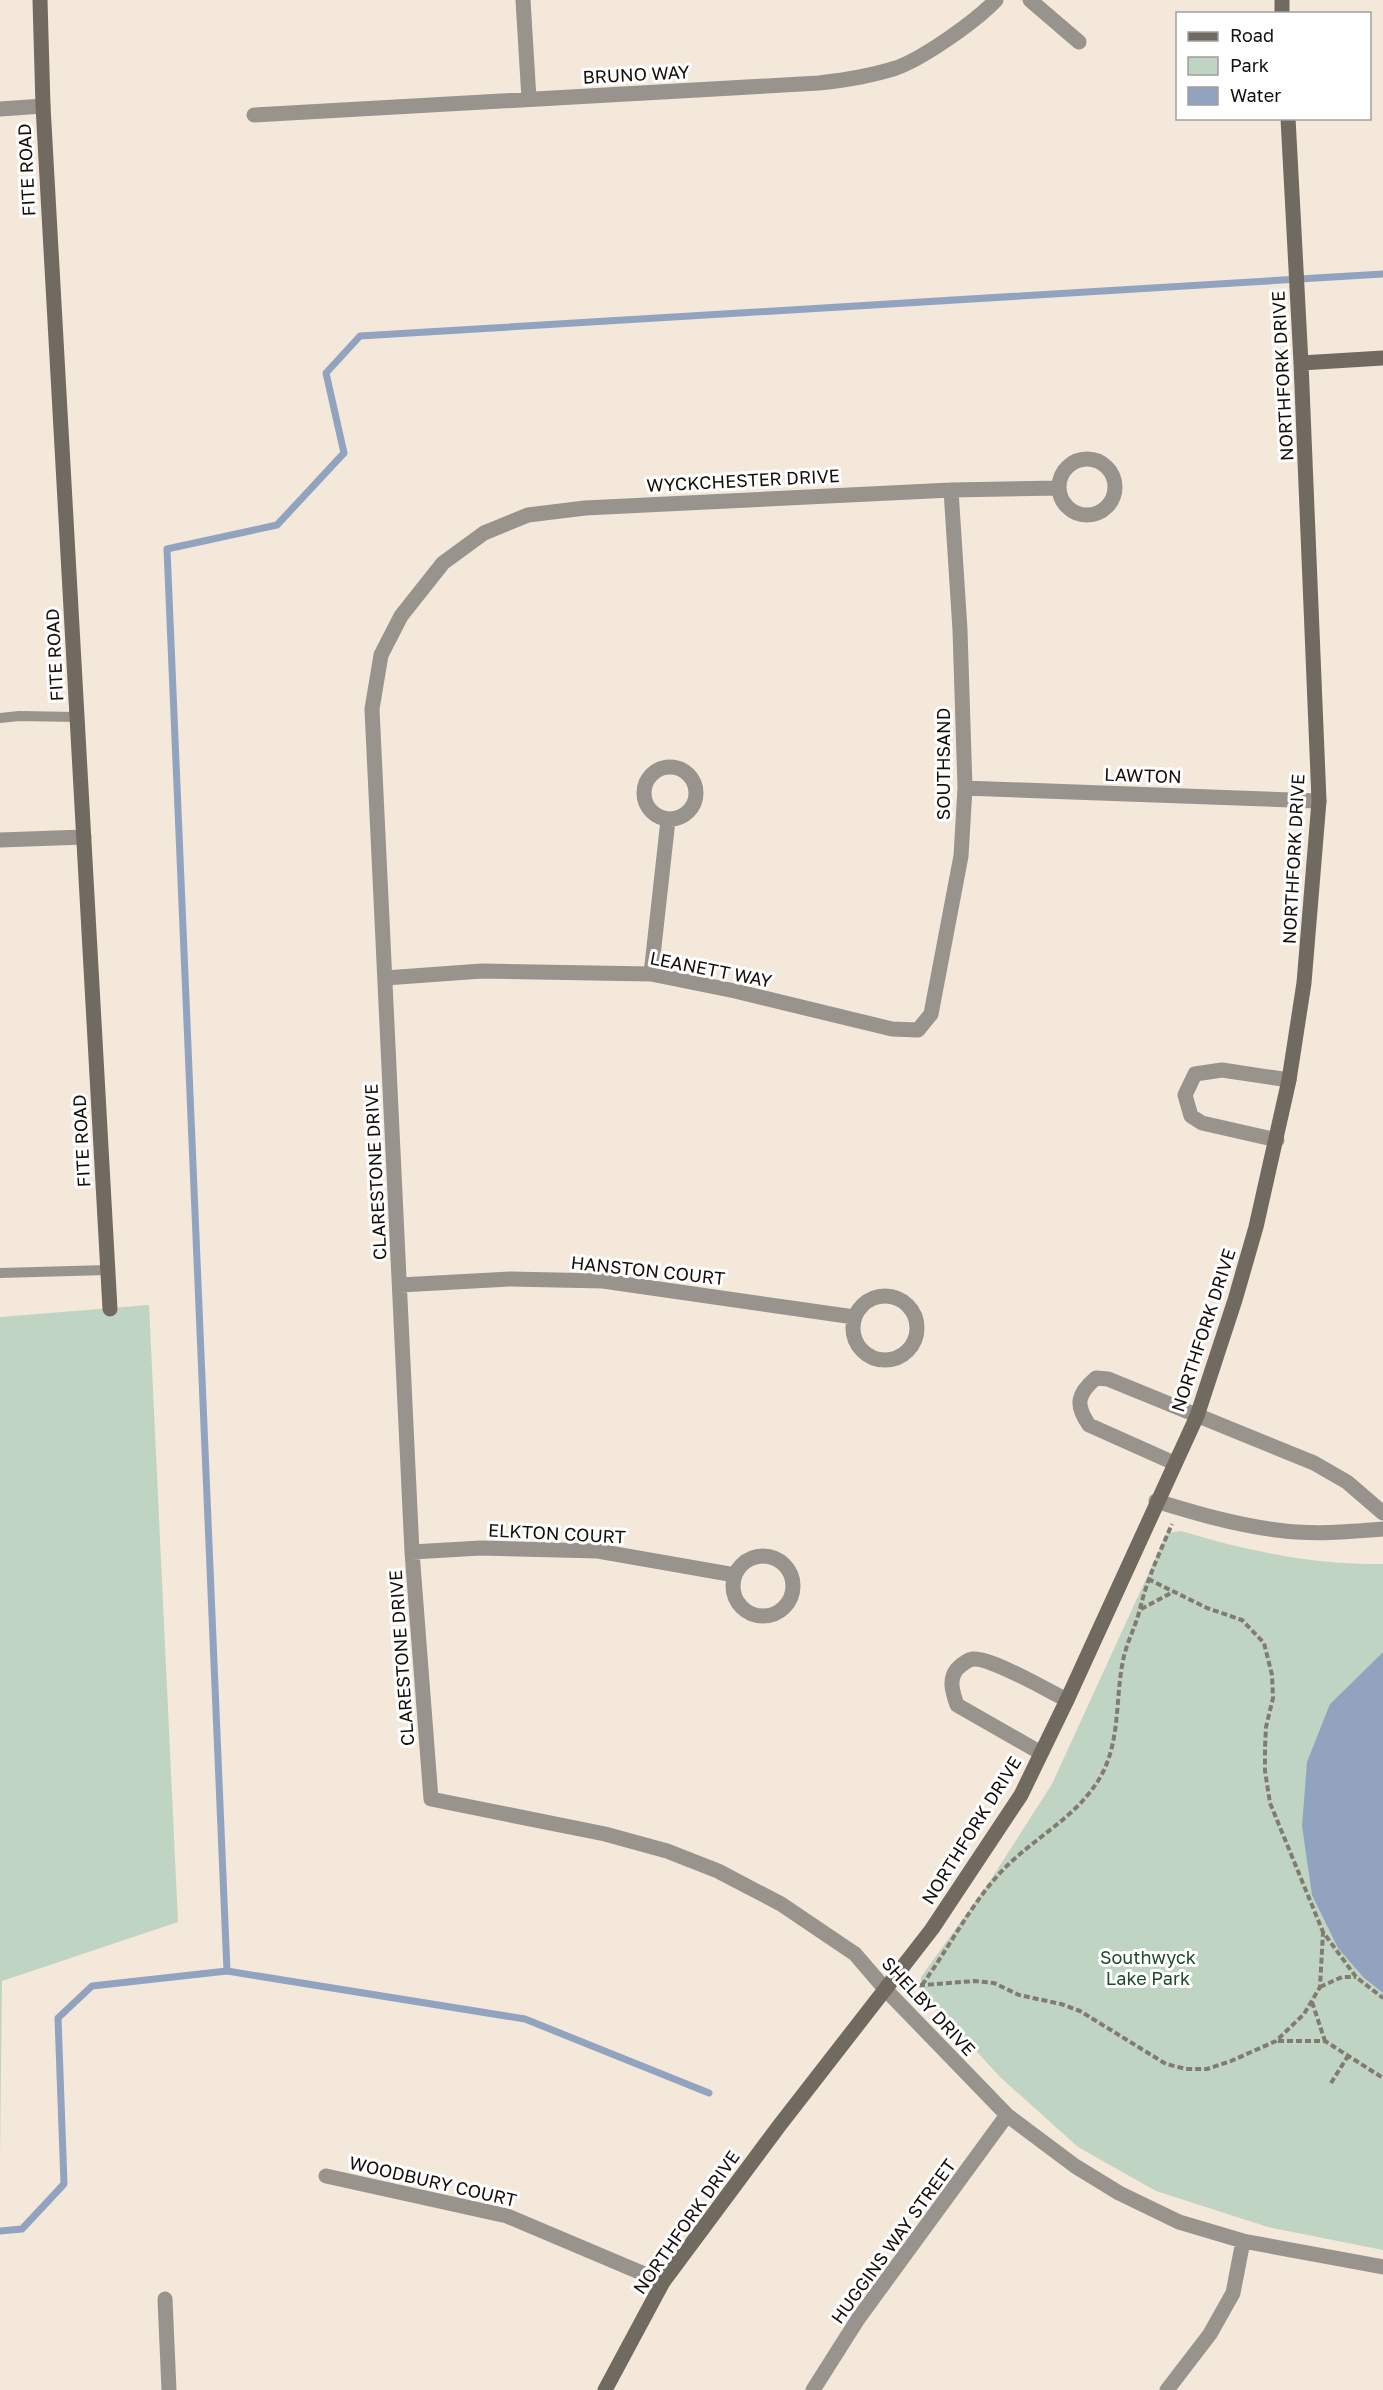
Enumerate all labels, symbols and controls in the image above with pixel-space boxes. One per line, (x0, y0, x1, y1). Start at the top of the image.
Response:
legend (1176, 12, 1371, 120)
text: Road (1230, 24, 1274, 46)
text: Park (1230, 54, 1269, 76)
street label: BRUNO WAY (582, 60, 690, 88)
text: Water (1230, 84, 1281, 106)
street label: FITE ROAD (13, 123, 39, 217)
street label: NORTHFORK DRIVE (1267, 290, 1297, 462)
street label: WYCKCHESTER DRIVE (646, 464, 840, 496)
street label: FITE ROAD (41, 608, 67, 702)
street label: SOUTHSAND (932, 708, 954, 820)
street label: LAWTON (1104, 763, 1182, 787)
street label: NORTHFORK DRIVE (1278, 773, 1308, 945)
street label: LEANETT WAY (648, 946, 774, 992)
street label: CLARESTONE DRIVE (359, 1083, 391, 1261)
street label: FITE ROAD (68, 1094, 94, 1188)
street label: NORTHFORK DRIVE (1166, 1246, 1240, 1414)
street label: HANSTON COURT (570, 1251, 726, 1289)
street label: ELKTON COURT (488, 1518, 626, 1548)
street label: CLARESTONE DRIVE (384, 1569, 418, 1747)
street label: NORTHFORK DRIVE (916, 1752, 1026, 1908)
park label: Southwyck Lake Park (1100, 1946, 1196, 1989)
street label: SHELBY DRIVE (878, 1952, 980, 2060)
street label: NORTHFORK DRIVE (628, 2146, 744, 2298)
street label: WOODBURY COURT (347, 2151, 519, 2211)
street label: HUGGINS WAY STREET (826, 2154, 960, 2328)

